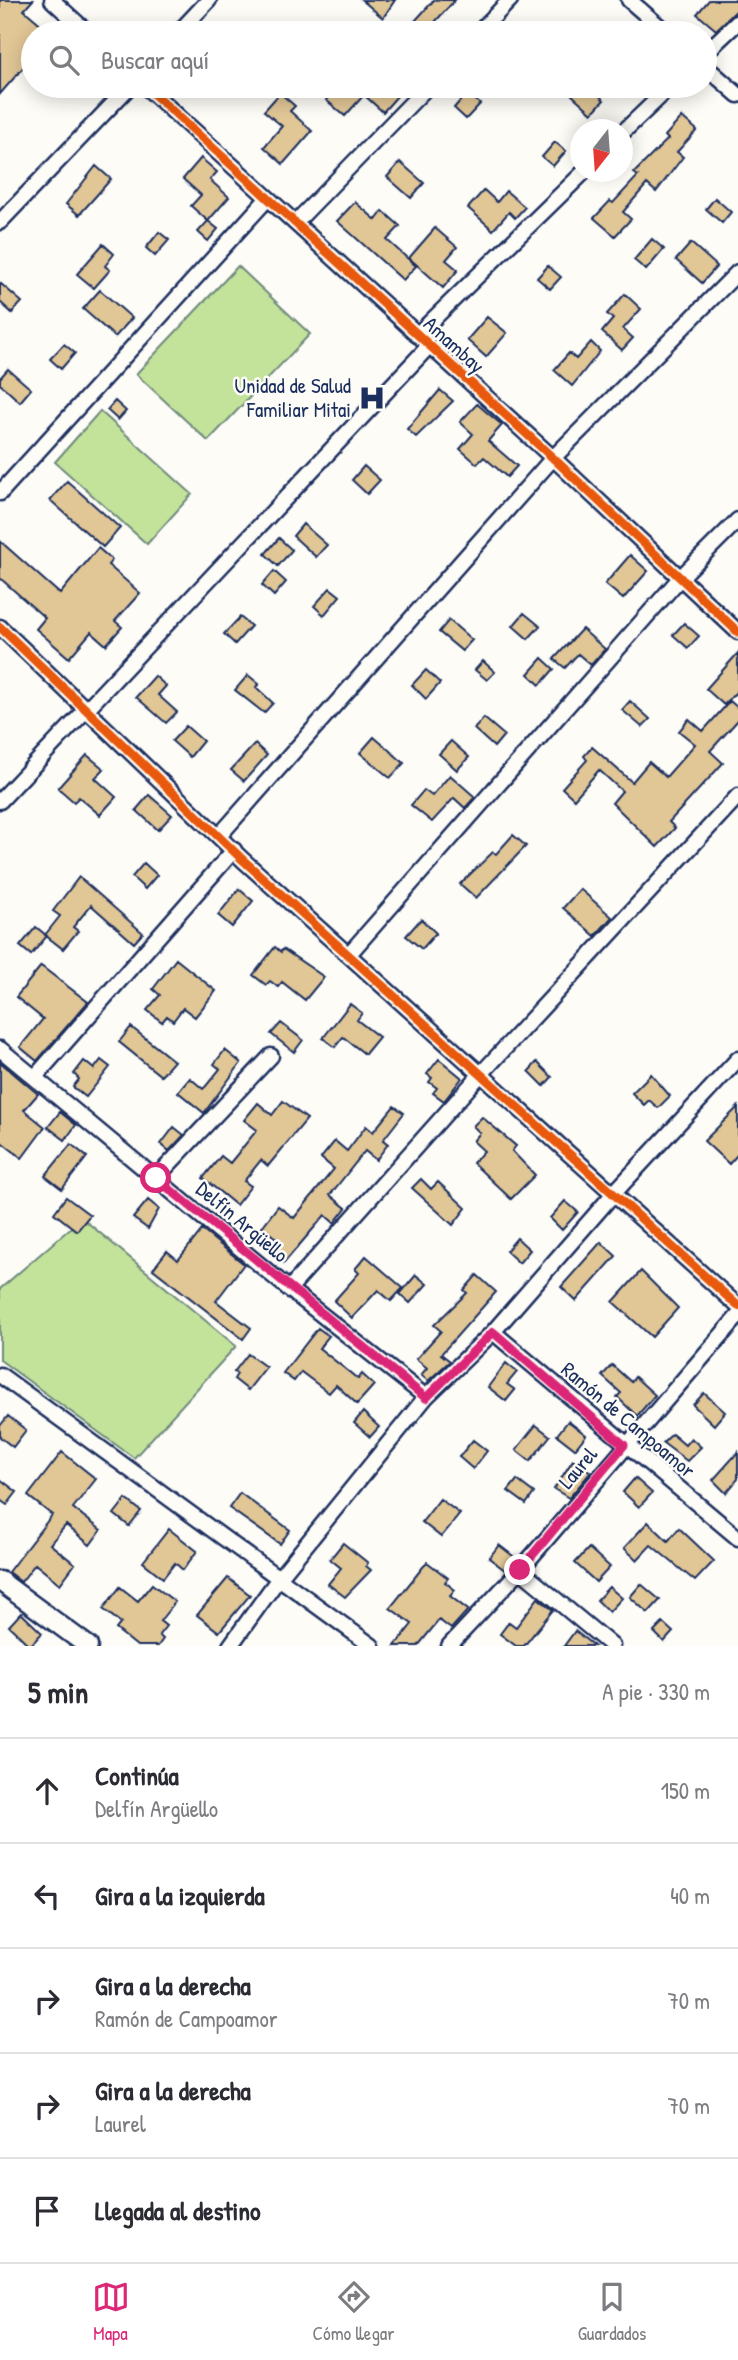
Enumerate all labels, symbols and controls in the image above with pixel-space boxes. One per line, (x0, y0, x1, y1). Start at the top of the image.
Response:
search box (21, 21, 717, 98)
icon: search (45, 41, 83, 79)
text: Buscar aquí (101, 42, 209, 77)
north arrow (570, 119, 633, 182)
street label: Amambay (418, 309, 491, 380)
place label: Unidad de Salud Familiar Mitai (234, 371, 351, 424)
hospital icon: Unidad de Salud Familiar Mitai (357, 383, 387, 413)
route start (140, 1162, 171, 1193)
street label: Delfín Argüello (190, 1174, 295, 1269)
street label: Ramón de Campoamor (555, 1355, 702, 1484)
street label: Laurel (552, 1440, 604, 1495)
route end (504, 1554, 535, 1585)
text: 5 min (28, 1672, 88, 1712)
text: A pie · 330 m (602, 1676, 710, 1707)
text: Continúa (95, 1758, 179, 1793)
icon: ahead (28, 1772, 66, 1810)
text: 150 m (661, 1775, 710, 1806)
text: Delfín Argüello (95, 1793, 218, 1824)
icon: left (28, 1877, 66, 1915)
text: Gira a la izquierda (95, 1878, 265, 1913)
text: 40 m (670, 1880, 710, 1911)
text: Gira a la derecha (95, 1968, 251, 2003)
icon: right (28, 1982, 66, 2020)
text: 70 m (667, 1985, 710, 2016)
text: Ramón de Campoamor (95, 2003, 278, 2034)
text: Gira a la derecha (95, 2073, 251, 2108)
icon: right (28, 2087, 66, 2125)
text: 70 m (667, 2090, 710, 2121)
text: Laurel (95, 2108, 146, 2139)
icon: arrive (28, 2192, 66, 2230)
text: Llegada al destino (95, 2193, 261, 2228)
tab: Mapa (92, 2278, 130, 2346)
tab: Cómo llegar (313, 2278, 395, 2346)
tab: Guardados (578, 2278, 646, 2346)

